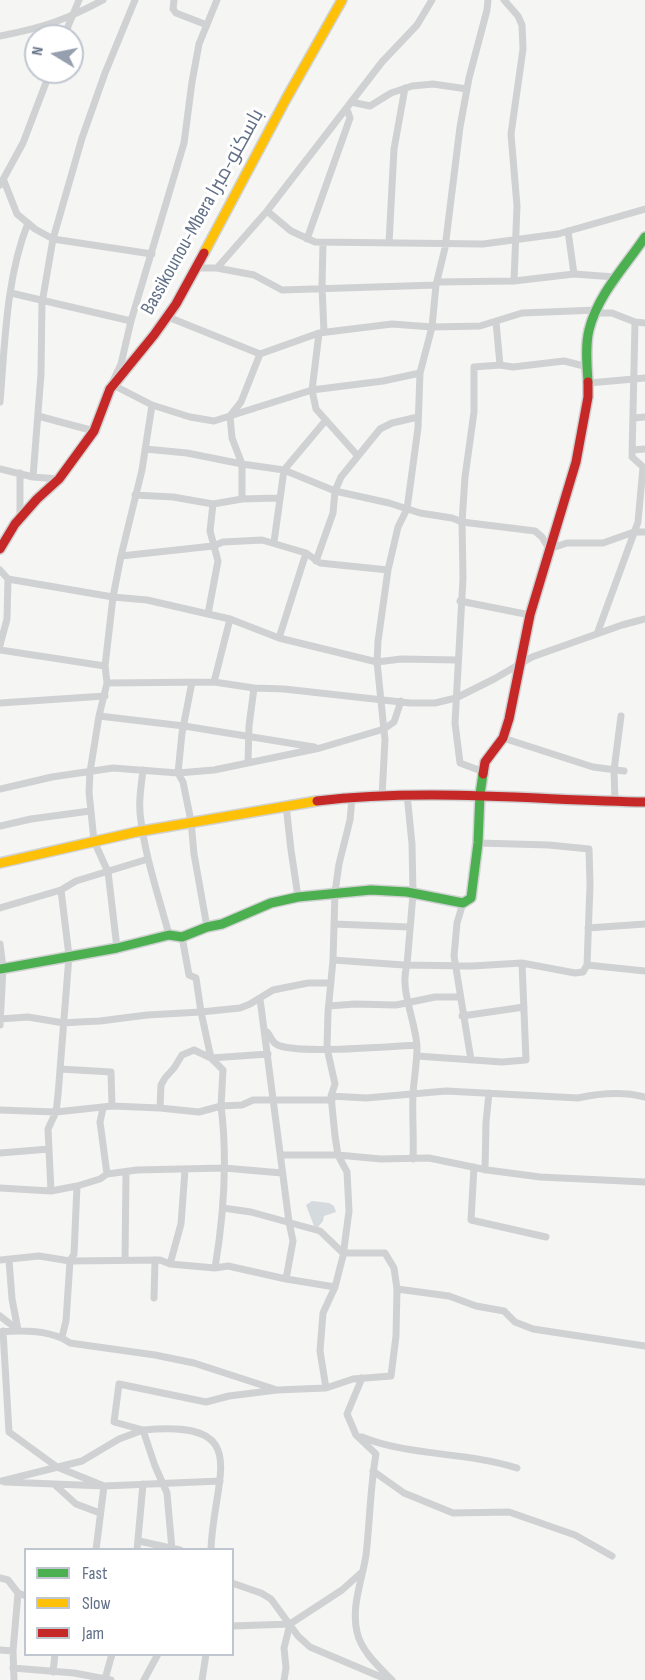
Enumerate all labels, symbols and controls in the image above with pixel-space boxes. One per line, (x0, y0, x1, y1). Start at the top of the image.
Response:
north arrow (24, 24, 84, 84)
text: N (28, 45, 48, 57)
street label: Bassikounou-Mbera باسكنو-مبرا (136, 105, 270, 319)
legend (24, 1548, 234, 1656)
text: Fast (82, 1563, 107, 1584)
text: Slow (82, 1593, 111, 1614)
text: Jam (82, 1623, 104, 1644)

